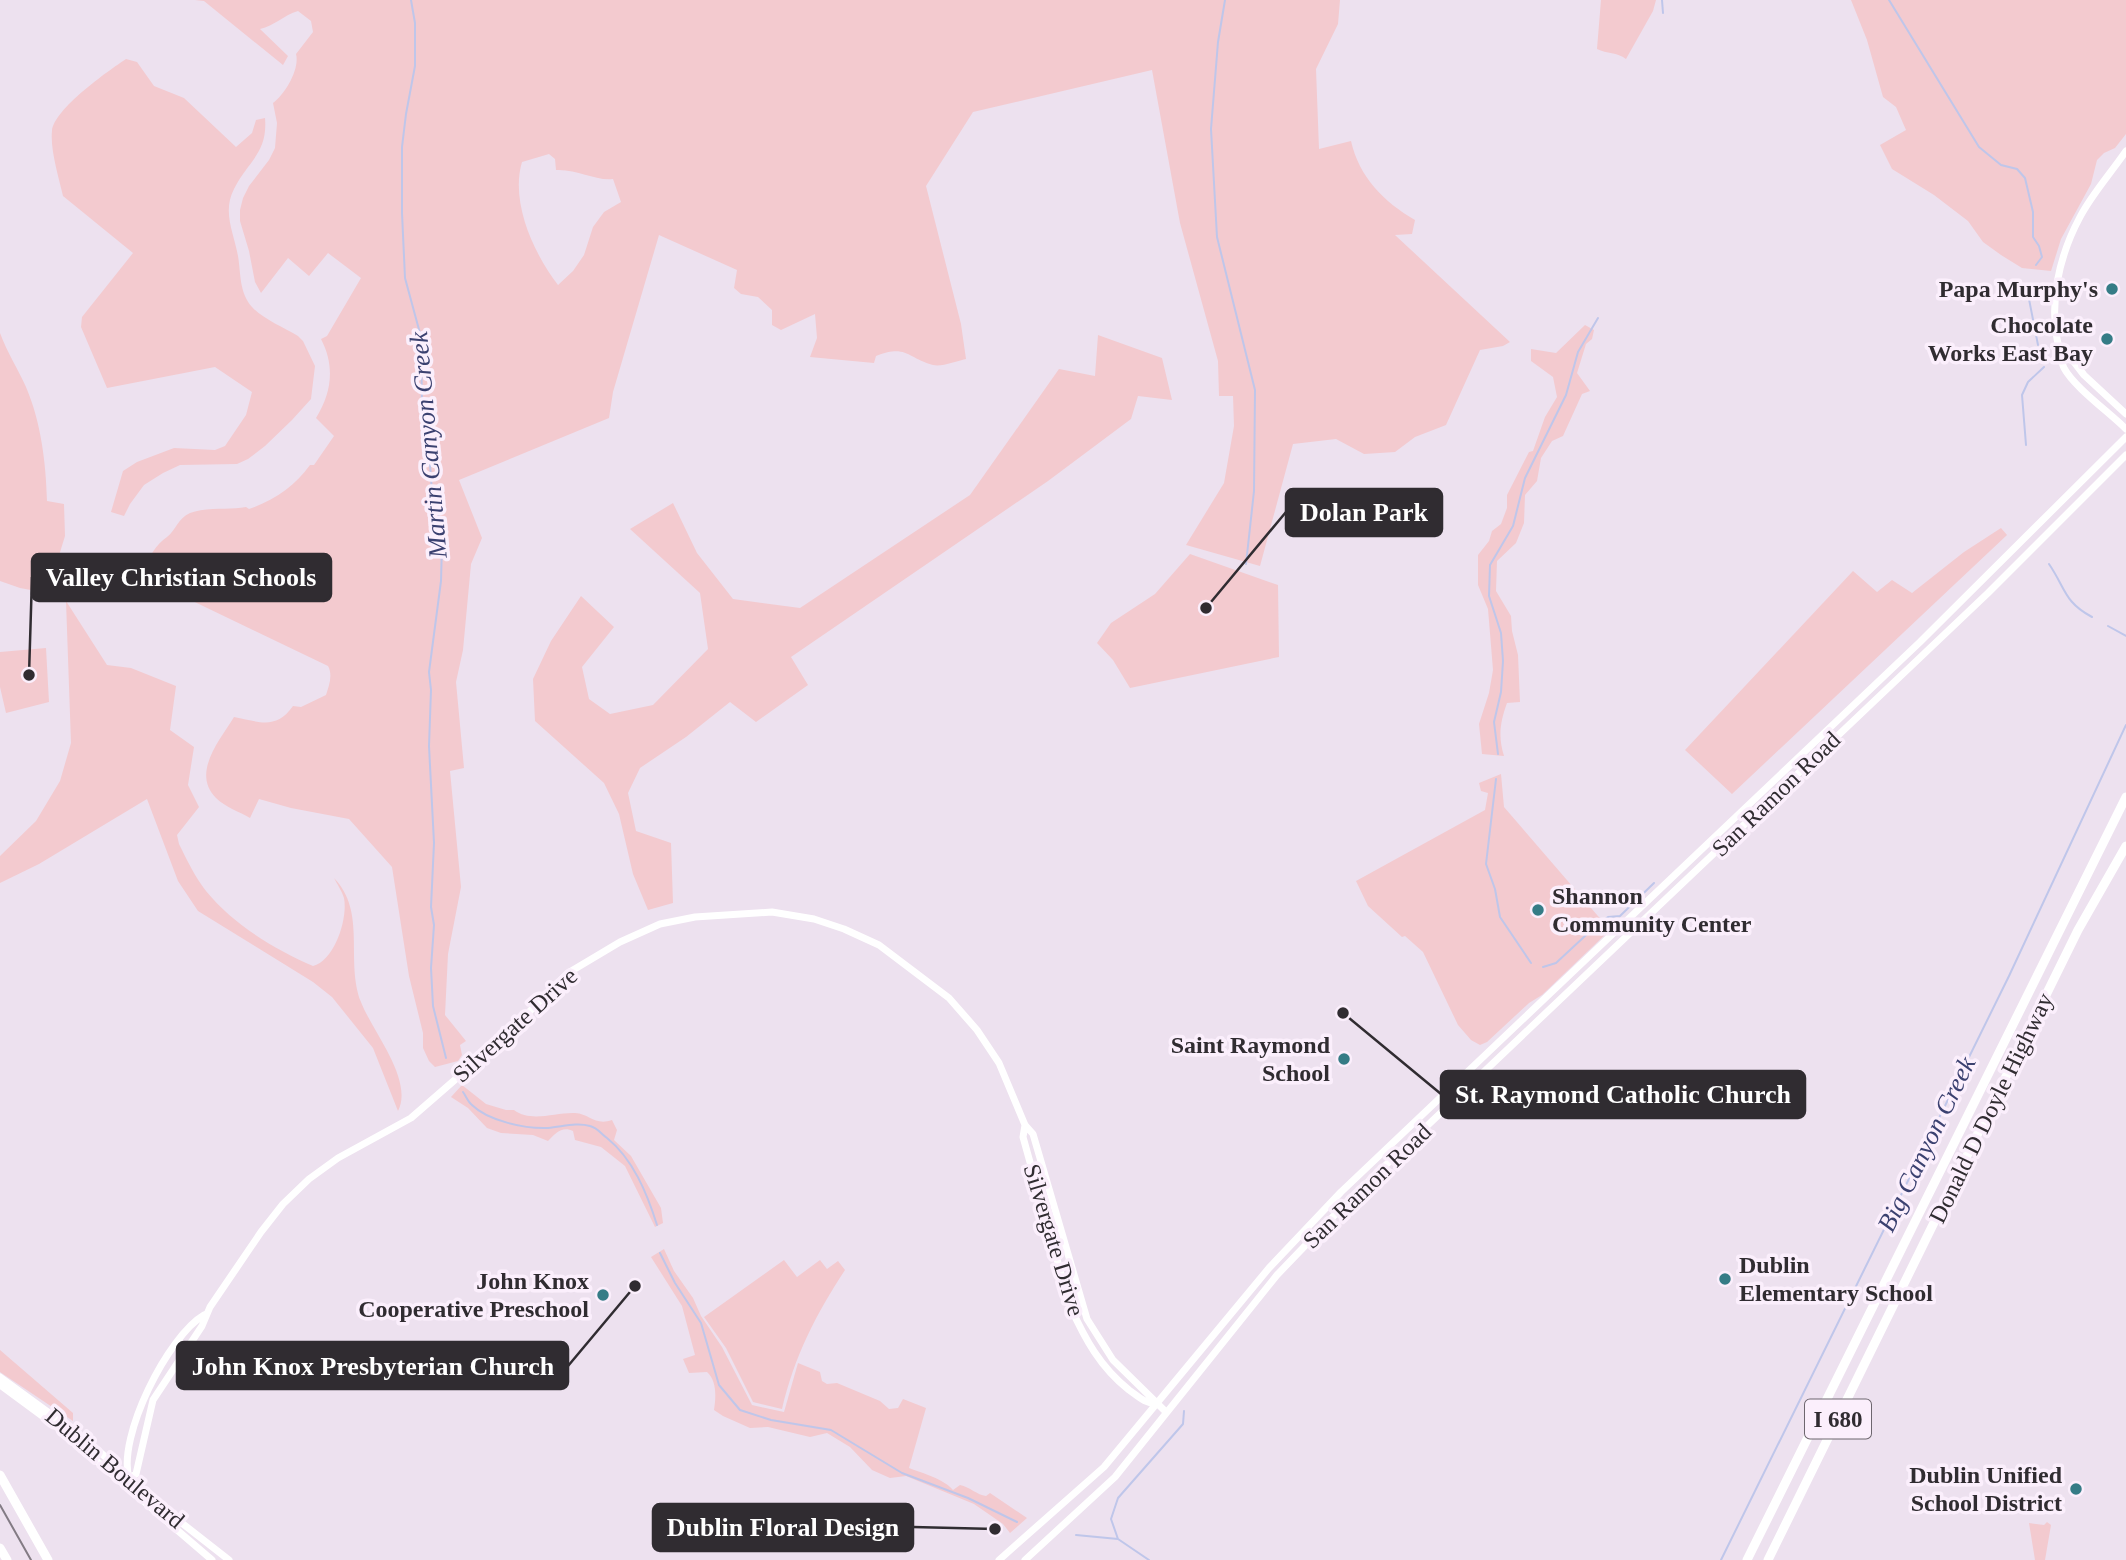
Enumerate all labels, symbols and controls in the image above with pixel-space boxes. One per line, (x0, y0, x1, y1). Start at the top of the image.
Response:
place label: Papa Murphy's (1939, 276, 2098, 302)
marker: Papa Murphy's (2104, 281, 2120, 297)
place label: Chocolate Works East Bay (1928, 312, 2093, 366)
water label: Martin Canyon Creek (404, 330, 453, 560)
marker: Chocolate Works East Bay (2099, 331, 2115, 347)
callout: Dolan Park (1286, 489, 1442, 536)
text: Dolan Park (1300, 498, 1428, 527)
callout: Valley Christian Schools (32, 554, 331, 601)
text: Valley Christian Schools (46, 563, 316, 592)
street label: San Ramon Road (1707, 726, 1845, 862)
place label: Shannon Community Center (1552, 883, 1752, 937)
marker: Shannon Community Center (1530, 902, 1546, 918)
street label: Silvergate Drive (448, 963, 582, 1087)
street label: Donald D Doyle Highway (1924, 989, 2058, 1227)
place label: Saint Raymond School (1171, 1032, 1331, 1086)
marker: Saint Raymond School (1336, 1051, 1352, 1067)
water label: Big Canyon Creek (1872, 1052, 1982, 1236)
callout: St. Raymond Catholic Church (1441, 1071, 1805, 1118)
text: St. Raymond Catholic Church (1455, 1080, 1792, 1109)
street label: San Ramon Road (1298, 1118, 1436, 1254)
street label: Silvergate Drive (1019, 1161, 1089, 1319)
place label: Dublin Elementary School (1739, 1252, 1933, 1306)
place label: John Knox Cooperative Preschool (358, 1268, 589, 1322)
marker: Dublin Elementary School (1717, 1271, 1733, 1287)
marker: John Knox Cooperative Preschool (595, 1287, 611, 1303)
callout: John Knox Presbyterian Church (177, 1342, 568, 1389)
text: John Knox Presbyterian Church (192, 1352, 555, 1381)
road number: I 680 (1805, 1400, 1871, 1438)
street label: Dublin Boulevard (41, 1403, 189, 1533)
place label: Dublin Unified School District (1909, 1462, 2063, 1516)
marker: Dublin Unified School District (2068, 1481, 2084, 1497)
callout: Dublin Floral Design (653, 1504, 913, 1551)
text: Dublin Floral Design (667, 1513, 900, 1542)

